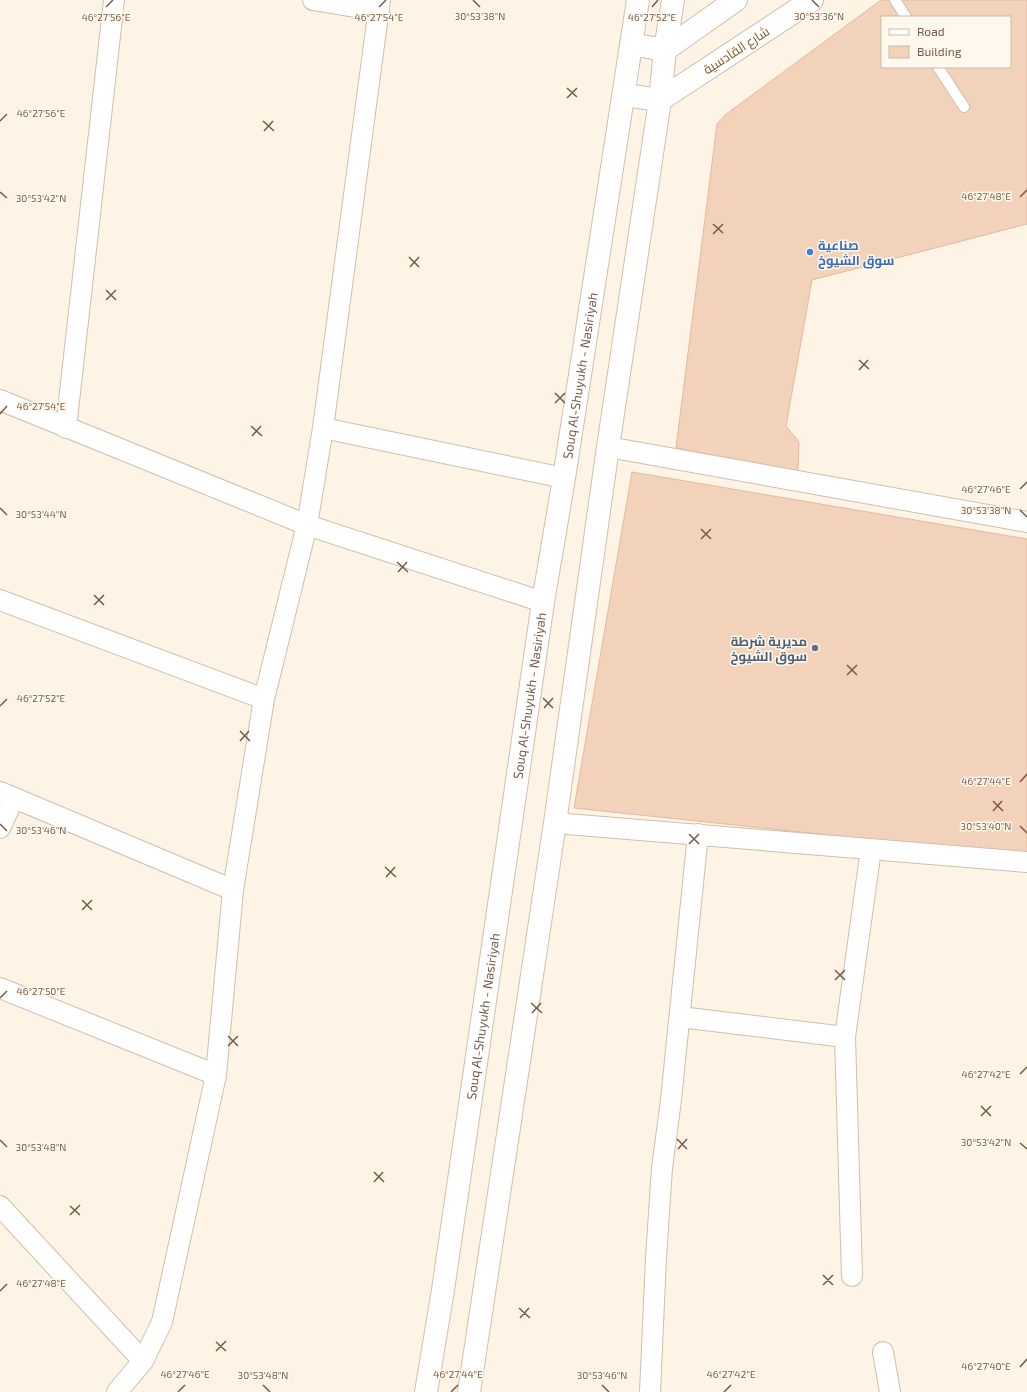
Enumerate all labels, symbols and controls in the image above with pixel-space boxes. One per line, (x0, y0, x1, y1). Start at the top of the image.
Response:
text: 30°53'38"N (455, 10, 505, 22)
text: 30°53'36"N (794, 10, 844, 22)
text: 46°27'56"E (82, 11, 131, 23)
text: 46°27'54"E (355, 11, 404, 23)
text: 46°27'52"E (628, 11, 677, 23)
legend (881, 16, 1011, 68)
street label: شارع القادسية (700, 23, 773, 78)
text: Road (917, 24, 945, 38)
text: Building (917, 44, 962, 58)
text: 46°27'56"E (17, 107, 66, 119)
text: 46°27'48"E (961, 190, 1011, 202)
text: 30°53'42"N (16, 192, 66, 204)
place label: صناعية سوق الشيوخ (818, 237, 894, 269)
marker: صناعية سوق الشيوخ (805, 247, 815, 257)
street label: Souq Al-Shuyukh - Nasiriyah (559, 291, 601, 460)
text: 46°27'54"E (17, 400, 66, 412)
text: 46°27'46"E (961, 483, 1011, 495)
text: 30°53'38"N (961, 504, 1011, 516)
text: 30°53'44"N (16, 508, 66, 520)
street label: Souq Al-Shuyukh - Nasiriyah (509, 611, 549, 780)
place label: مديرية شرطة سوق الشيوخ (731, 633, 807, 665)
marker: مديرية شرطة سوق الشيوخ (810, 643, 820, 653)
text: 46°27'52"E (17, 692, 66, 704)
text: 46°27'44"E (961, 775, 1011, 787)
text: 30°53'40"N (961, 820, 1011, 832)
text: 30°53'46"N (16, 824, 66, 836)
street label: Souq Al-Shuyukh - Nasiriyah (463, 932, 503, 1101)
text: 46°27'50"E (17, 985, 66, 997)
text: 46°27'42"E (961, 1068, 1011, 1080)
text: 30°53'42"N (961, 1136, 1011, 1148)
text: 30°53'48"N (16, 1141, 66, 1153)
text: 46°27'48"E (16, 1277, 66, 1289)
text: 46°27'40"E (961, 1360, 1011, 1372)
text: 46°27'46"E (160, 1368, 210, 1380)
text: 46°27'44"E (433, 1368, 483, 1380)
text: 46°27'42"E (706, 1368, 756, 1380)
text: 30°53'48"N (238, 1369, 288, 1381)
text: 30°53'46"N (577, 1369, 627, 1381)

